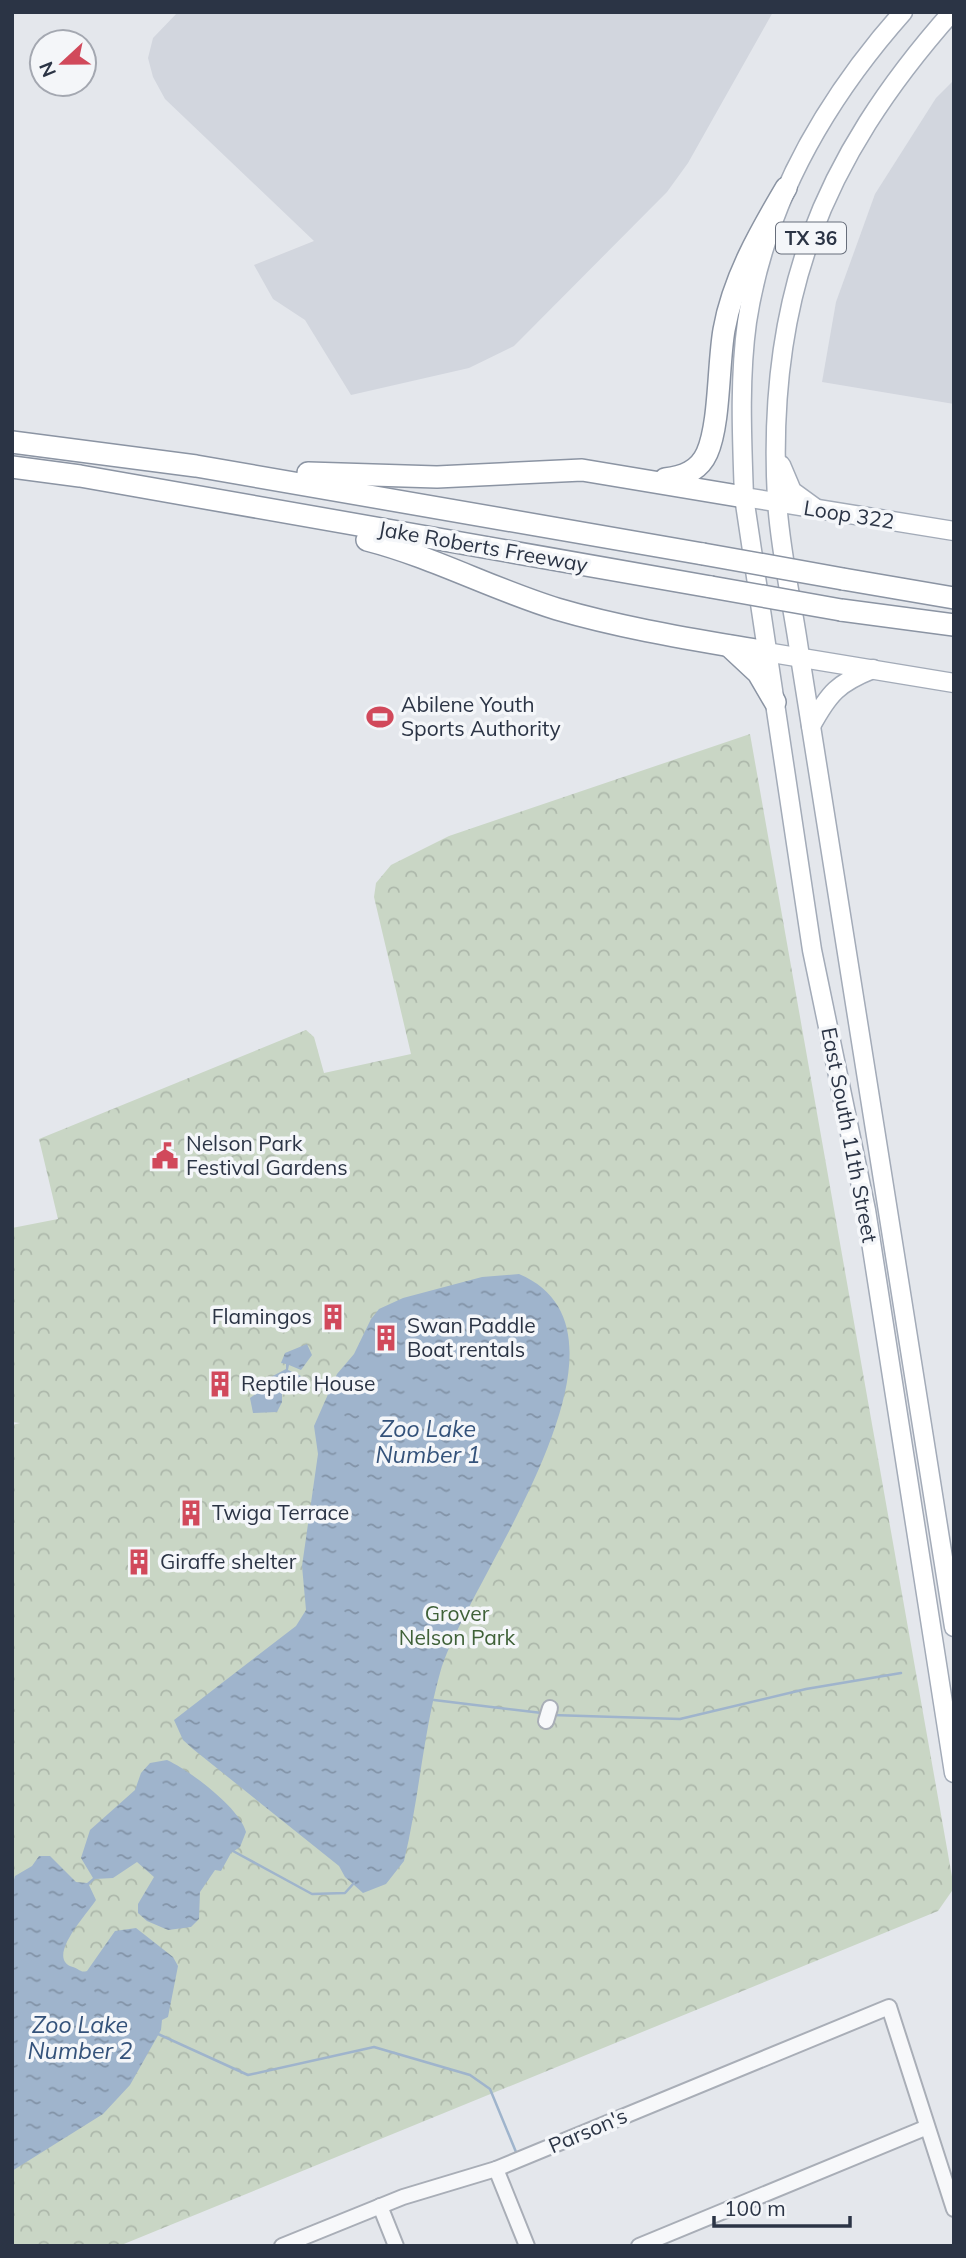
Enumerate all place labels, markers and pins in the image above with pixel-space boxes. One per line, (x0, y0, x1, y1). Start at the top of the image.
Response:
place label: Abilene Youth Sports Authority (401, 691, 561, 741)
sports icon: Abilene Youth Sports Authority (365, 702, 395, 732)
place label: Nelson Park Festival Gardens (186, 1130, 348, 1180)
public building icon: Nelson Park Festival Gardens (150, 1141, 180, 1171)
building icon: Flamingos (318, 1302, 348, 1332)
place label: Flamingos (212, 1303, 312, 1329)
place label: Swan Paddle Boat rentals (407, 1312, 536, 1362)
building icon: Swan Paddle Boat rentals (371, 1323, 401, 1353)
building icon: Reptile House (205, 1369, 235, 1399)
place label: Reptile House (241, 1370, 376, 1396)
building icon: Twiga Terrace (176, 1498, 206, 1528)
place label: Twiga Terrace (212, 1499, 349, 1525)
building icon: Giraffe shelter (124, 1547, 154, 1577)
place label: Giraffe shelter (160, 1548, 297, 1574)

